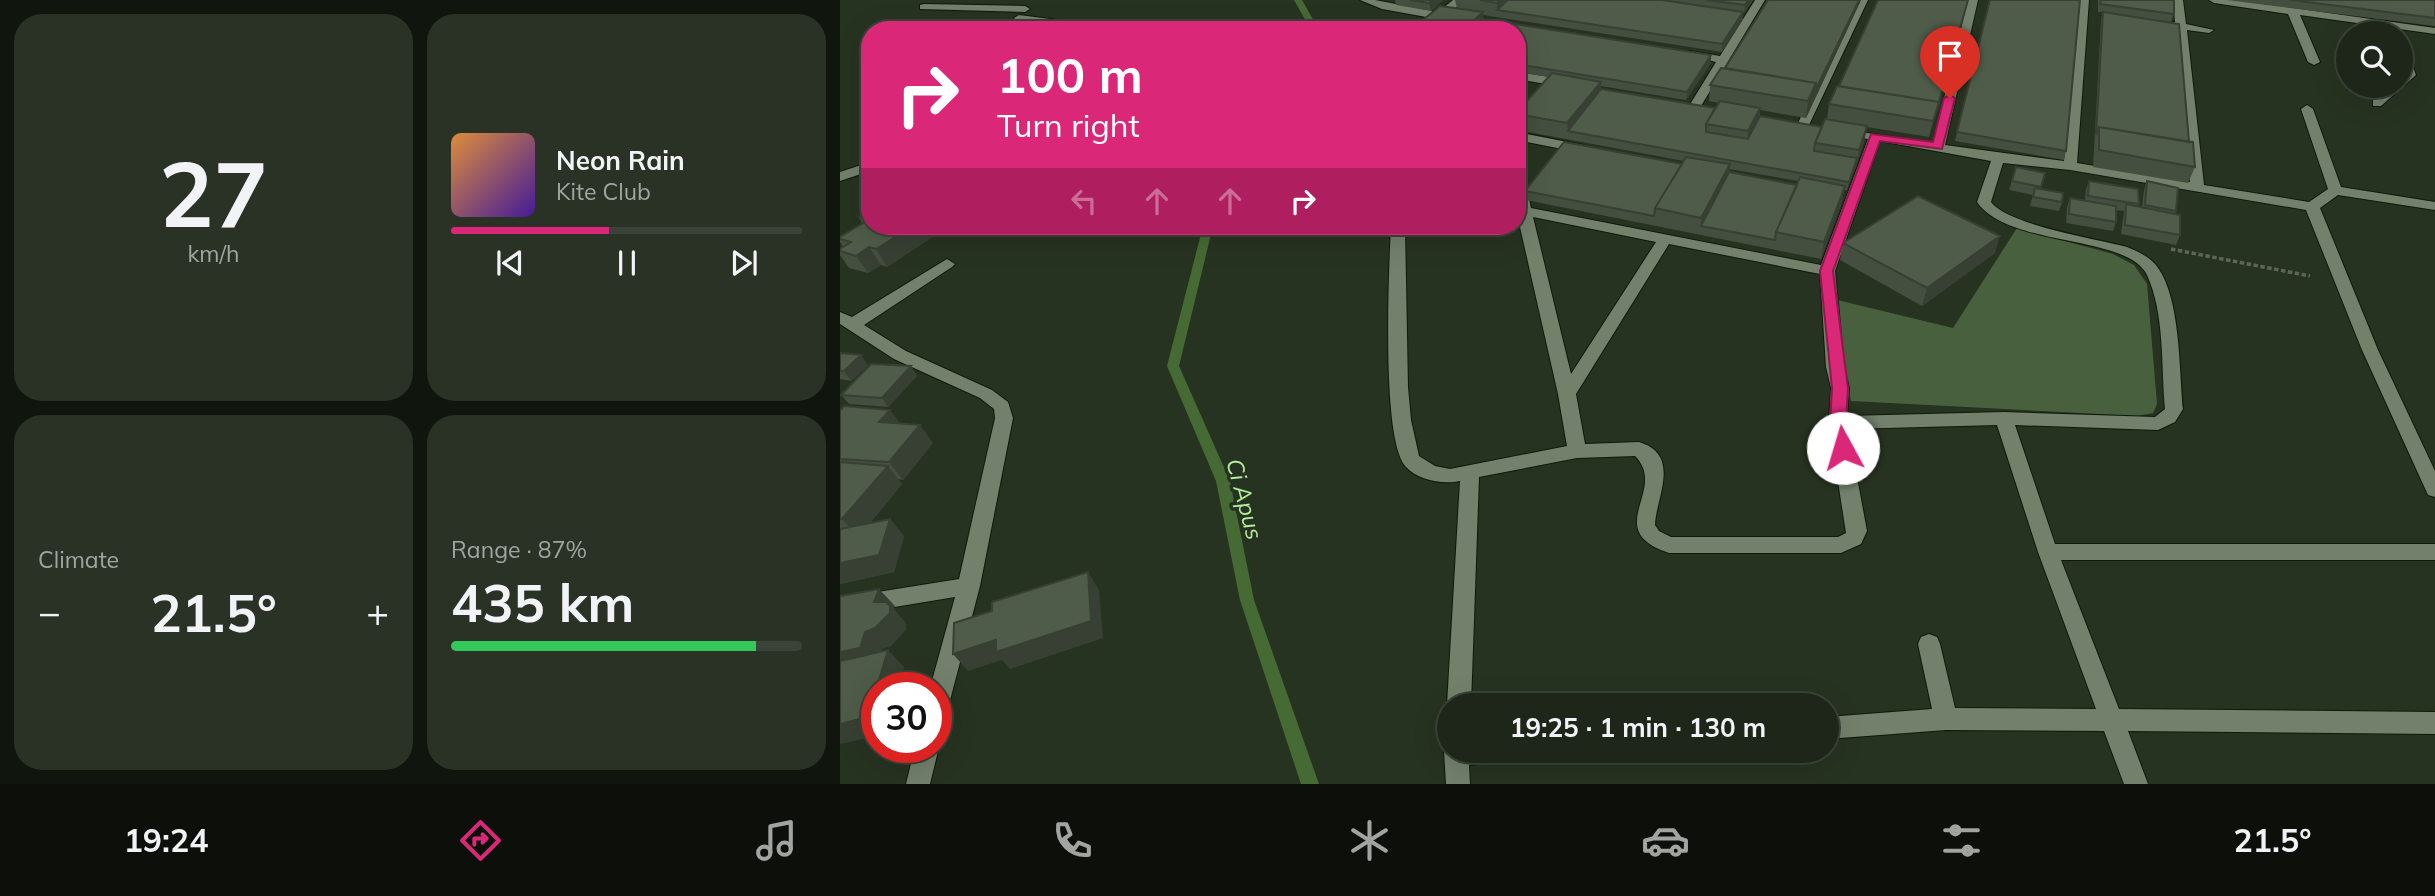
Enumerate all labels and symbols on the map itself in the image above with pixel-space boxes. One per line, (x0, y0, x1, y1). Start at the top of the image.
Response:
pin (1920, 26, 1980, 98)
position arrow (1806, 411, 1880, 485)
water label: Ci Apus (1220, 455, 1270, 543)
speed limit sign: 30 (861, 672, 952, 763)

